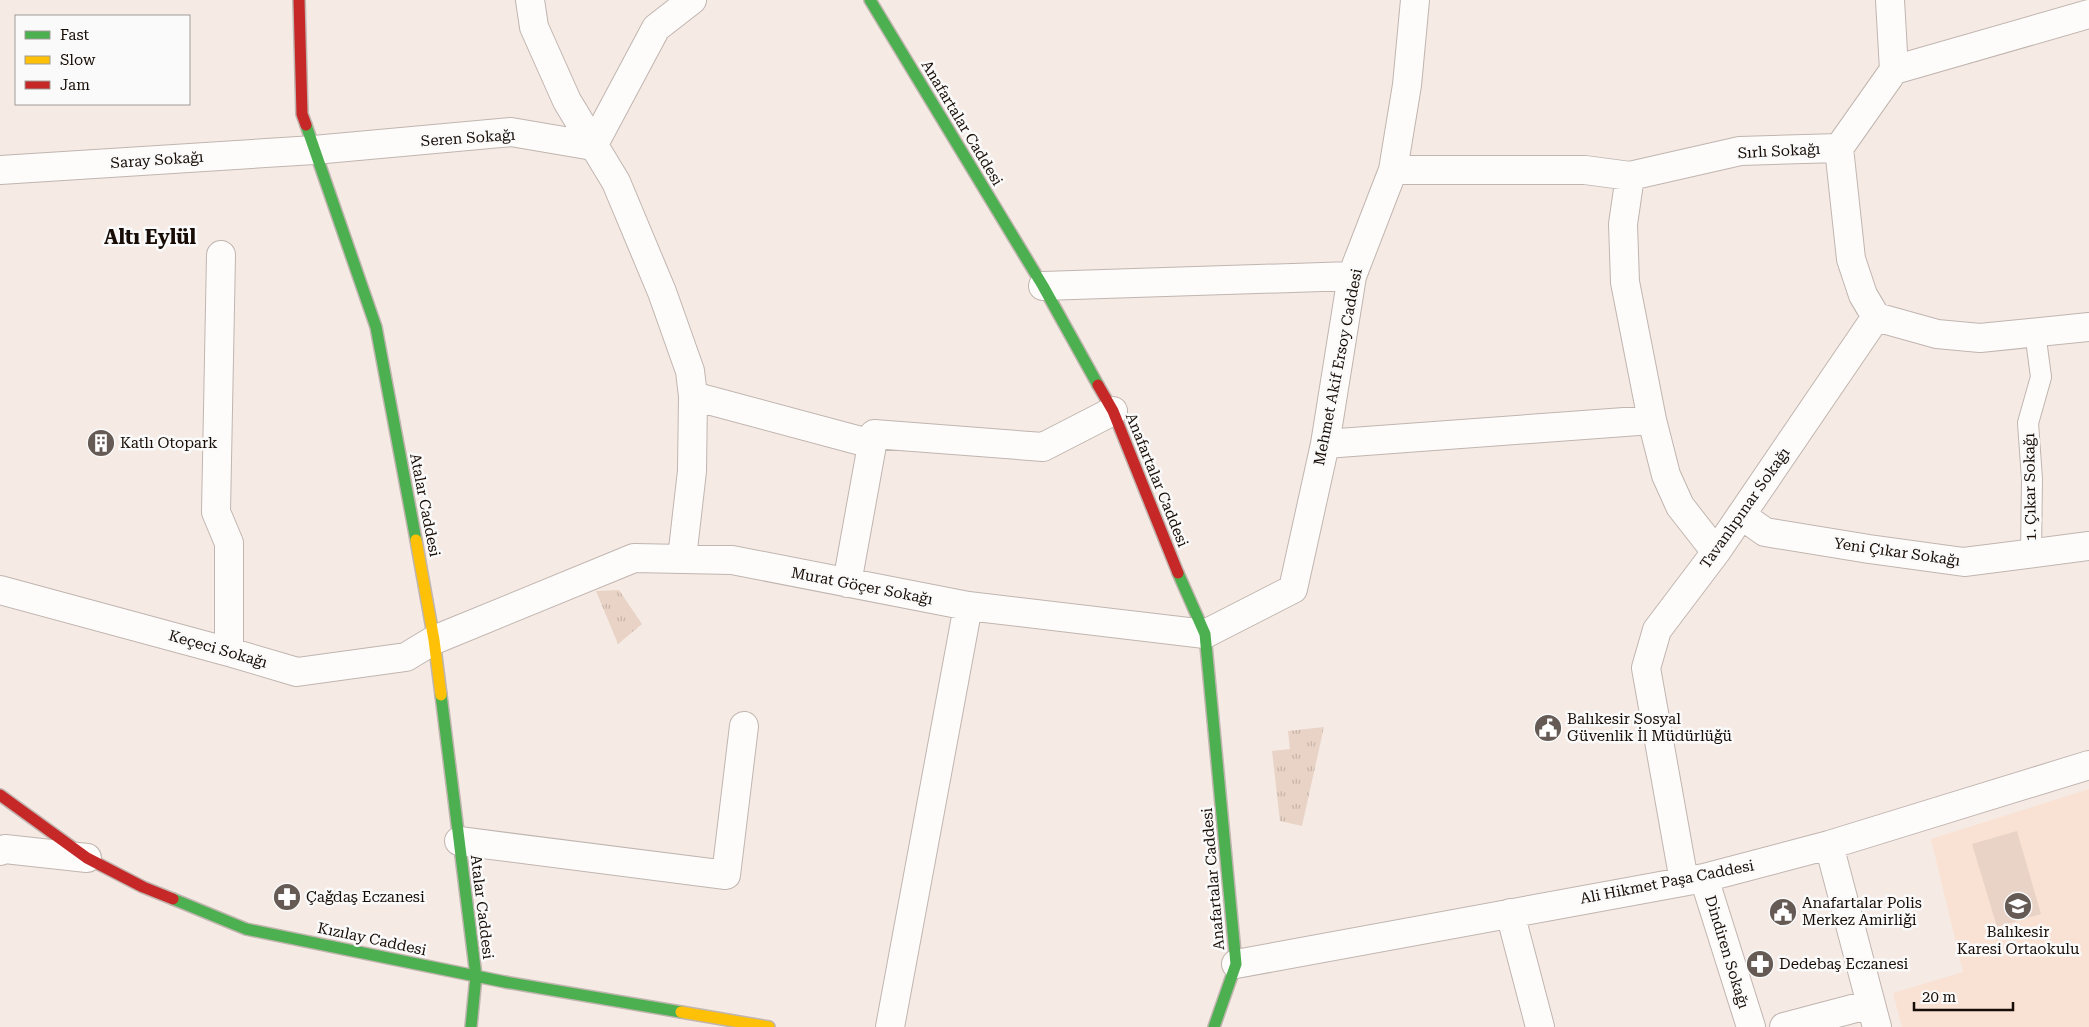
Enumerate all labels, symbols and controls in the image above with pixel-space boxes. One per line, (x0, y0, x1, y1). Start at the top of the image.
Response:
legend (15, 15, 190, 105)
text: Fast (60, 26, 90, 44)
text: Slow (60, 51, 96, 69)
street label: Anafartalar Caddesi (917, 57, 1007, 189)
text: Jam (60, 76, 90, 94)
street label: Seren Sokağı (420, 126, 516, 150)
street label: Sırlı Sokağı (1737, 140, 1821, 162)
street label: Saray Sokağı (110, 148, 204, 172)
district label: Altı Eylül (104, 225, 197, 249)
street label: Mehmet Akif Ersoy Caddesi (1310, 267, 1366, 467)
street label: Anafartalar Caddesi (1122, 410, 1192, 550)
building icon: Katlı Otopark (86, 428, 116, 458)
street label: 1. Çıkar Sokağı (2020, 433, 2040, 541)
place label: Katlı Otopark (120, 434, 218, 452)
street label: Tavanlıpınar Sokağı (1696, 444, 1794, 572)
street label: Atalar Caddesi (406, 452, 444, 558)
street label: Yeni Çıkar Sokağı (1833, 534, 1962, 570)
street label: Murat Göçer Sokağı (790, 563, 935, 609)
street label: Keçeci Sokağı (167, 626, 270, 672)
place label: Balıkesir Sosyal Güvenlik İl Müdürlüğü (1567, 710, 1732, 745)
public building icon: Balıkesir Sosyal Güvenlik İl Müdürlüğü (1533, 713, 1563, 743)
street label: Anafartalar Caddesi (1198, 807, 1228, 951)
street label: Atalar Caddesi (467, 854, 497, 960)
street label: Ali Hikmet Paşa Caddesi (1579, 856, 1756, 908)
pharmacy icon: Çağdaş Eczanesi (272, 882, 302, 912)
place label: Çağdaş Eczanesi (306, 888, 425, 906)
school or university icon: Balıkesir Karesi Ortaokulu (2003, 891, 2033, 921)
street label: Dindiren Sokağı (1701, 893, 1753, 1011)
place label: Anafartalar Polis Merkez Amirliği (1802, 894, 1922, 929)
public building icon: Anafartalar Polis Merkez Amirliği (1768, 897, 1798, 927)
street label: Kızılay Caddesi (316, 919, 428, 959)
place label: Balıkesir Karesi Ortaokulu (1957, 923, 2080, 958)
pharmacy icon: Dedebaş Eczanesi (1745, 949, 1775, 979)
place label: Dedebaş Eczanesi (1779, 955, 1909, 973)
scale bar (1914, 980, 2013, 1012)
text: 20 m (1922, 988, 1957, 1006)

